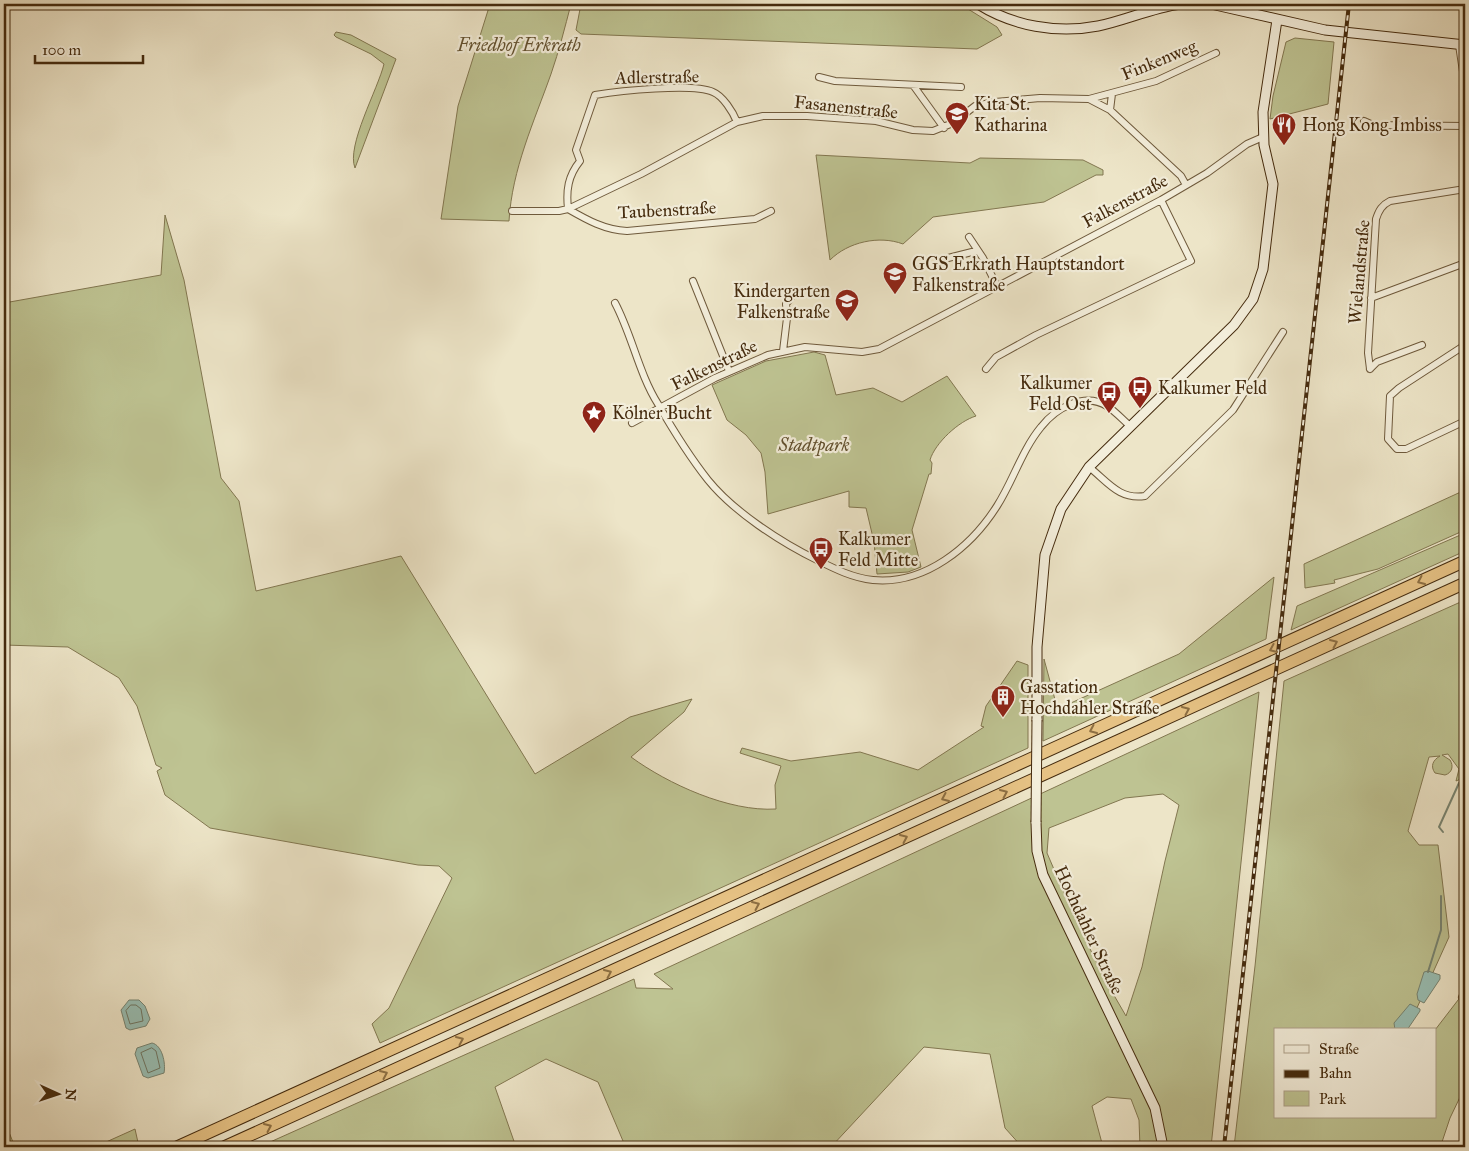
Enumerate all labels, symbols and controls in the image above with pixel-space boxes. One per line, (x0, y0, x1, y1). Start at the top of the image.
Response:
scale bar (35, 32, 142, 64)
park label: Friedhof Erkrath (456, 34, 581, 56)
street label: Finkenweg (1118, 35, 1201, 86)
text: 100 m (42, 41, 82, 59)
street label: Adlerstraße (614, 65, 699, 89)
street label: Fasanenstraße (793, 91, 899, 123)
place label: Kita St. Katharina (974, 93, 1048, 136)
school or university icon: Kita St. Katharina (944, 101, 970, 135)
restaurant icon: Hong Kong Imbiss (1271, 112, 1297, 146)
place label: Hong Kong Imbiss (1302, 114, 1442, 137)
street label: Falkenstraße (1079, 169, 1171, 233)
street label: Taubenstraße (617, 196, 717, 224)
street label: Wielandstraße (1343, 219, 1375, 325)
place label: GGS Erkrath Hauptstandort Falkenstraße (912, 253, 1125, 296)
school or university icon: GGS Erkrath Hauptstandort Falkenstraße (882, 261, 908, 295)
place label: Kindergarten Falkenstraße (733, 280, 830, 323)
school or university icon: Kindergarten Falkenstraße (834, 288, 860, 322)
street label: Falkenstraße (667, 335, 761, 395)
place label: Kalkumer Feld Ost (1019, 372, 1093, 415)
bus stop icon: Kalkumer Feld (1127, 375, 1153, 409)
place label: Kalkumer Feld (1158, 377, 1267, 399)
bus stop icon: Kalkumer Feld Ost (1096, 380, 1122, 414)
place icon: Kölner Bucht (581, 400, 607, 434)
place label: Kölner Bucht (612, 402, 712, 424)
park label: Stadtpark (777, 434, 850, 457)
place label: Kalkumer Feld Mitte (838, 528, 918, 571)
bus stop icon: Kalkumer Feld Mitte (808, 536, 834, 570)
one-way arrow (1417, 575, 1426, 586)
one-way arrow (1329, 639, 1338, 649)
one-way arrow (1269, 642, 1278, 653)
place label: Gasstation Hochdahler Straße (1020, 676, 1160, 719)
building icon: Gasstation Hochdahler Straße (990, 684, 1016, 718)
one-way arrow (1181, 706, 1190, 717)
one-way arrow (1089, 724, 1098, 735)
one-way arrow (999, 788, 1008, 799)
one-way arrow (941, 791, 950, 802)
one-way arrow (899, 834, 908, 845)
street label: Hochdahler Straße (1050, 862, 1128, 998)
one-way arrow (751, 901, 760, 912)
one-way arrow (603, 968, 612, 979)
legend (1274, 1028, 1436, 1118)
one-way arrow (455, 1035, 464, 1046)
text: Straße (1319, 1040, 1359, 1058)
text: Bahn (1319, 1064, 1352, 1082)
north arrow (32, 1068, 82, 1118)
one-way arrow (379, 1070, 388, 1081)
text: N (62, 1088, 79, 1101)
text: Park (1319, 1090, 1346, 1108)
one-way arrow (263, 1123, 272, 1133)

